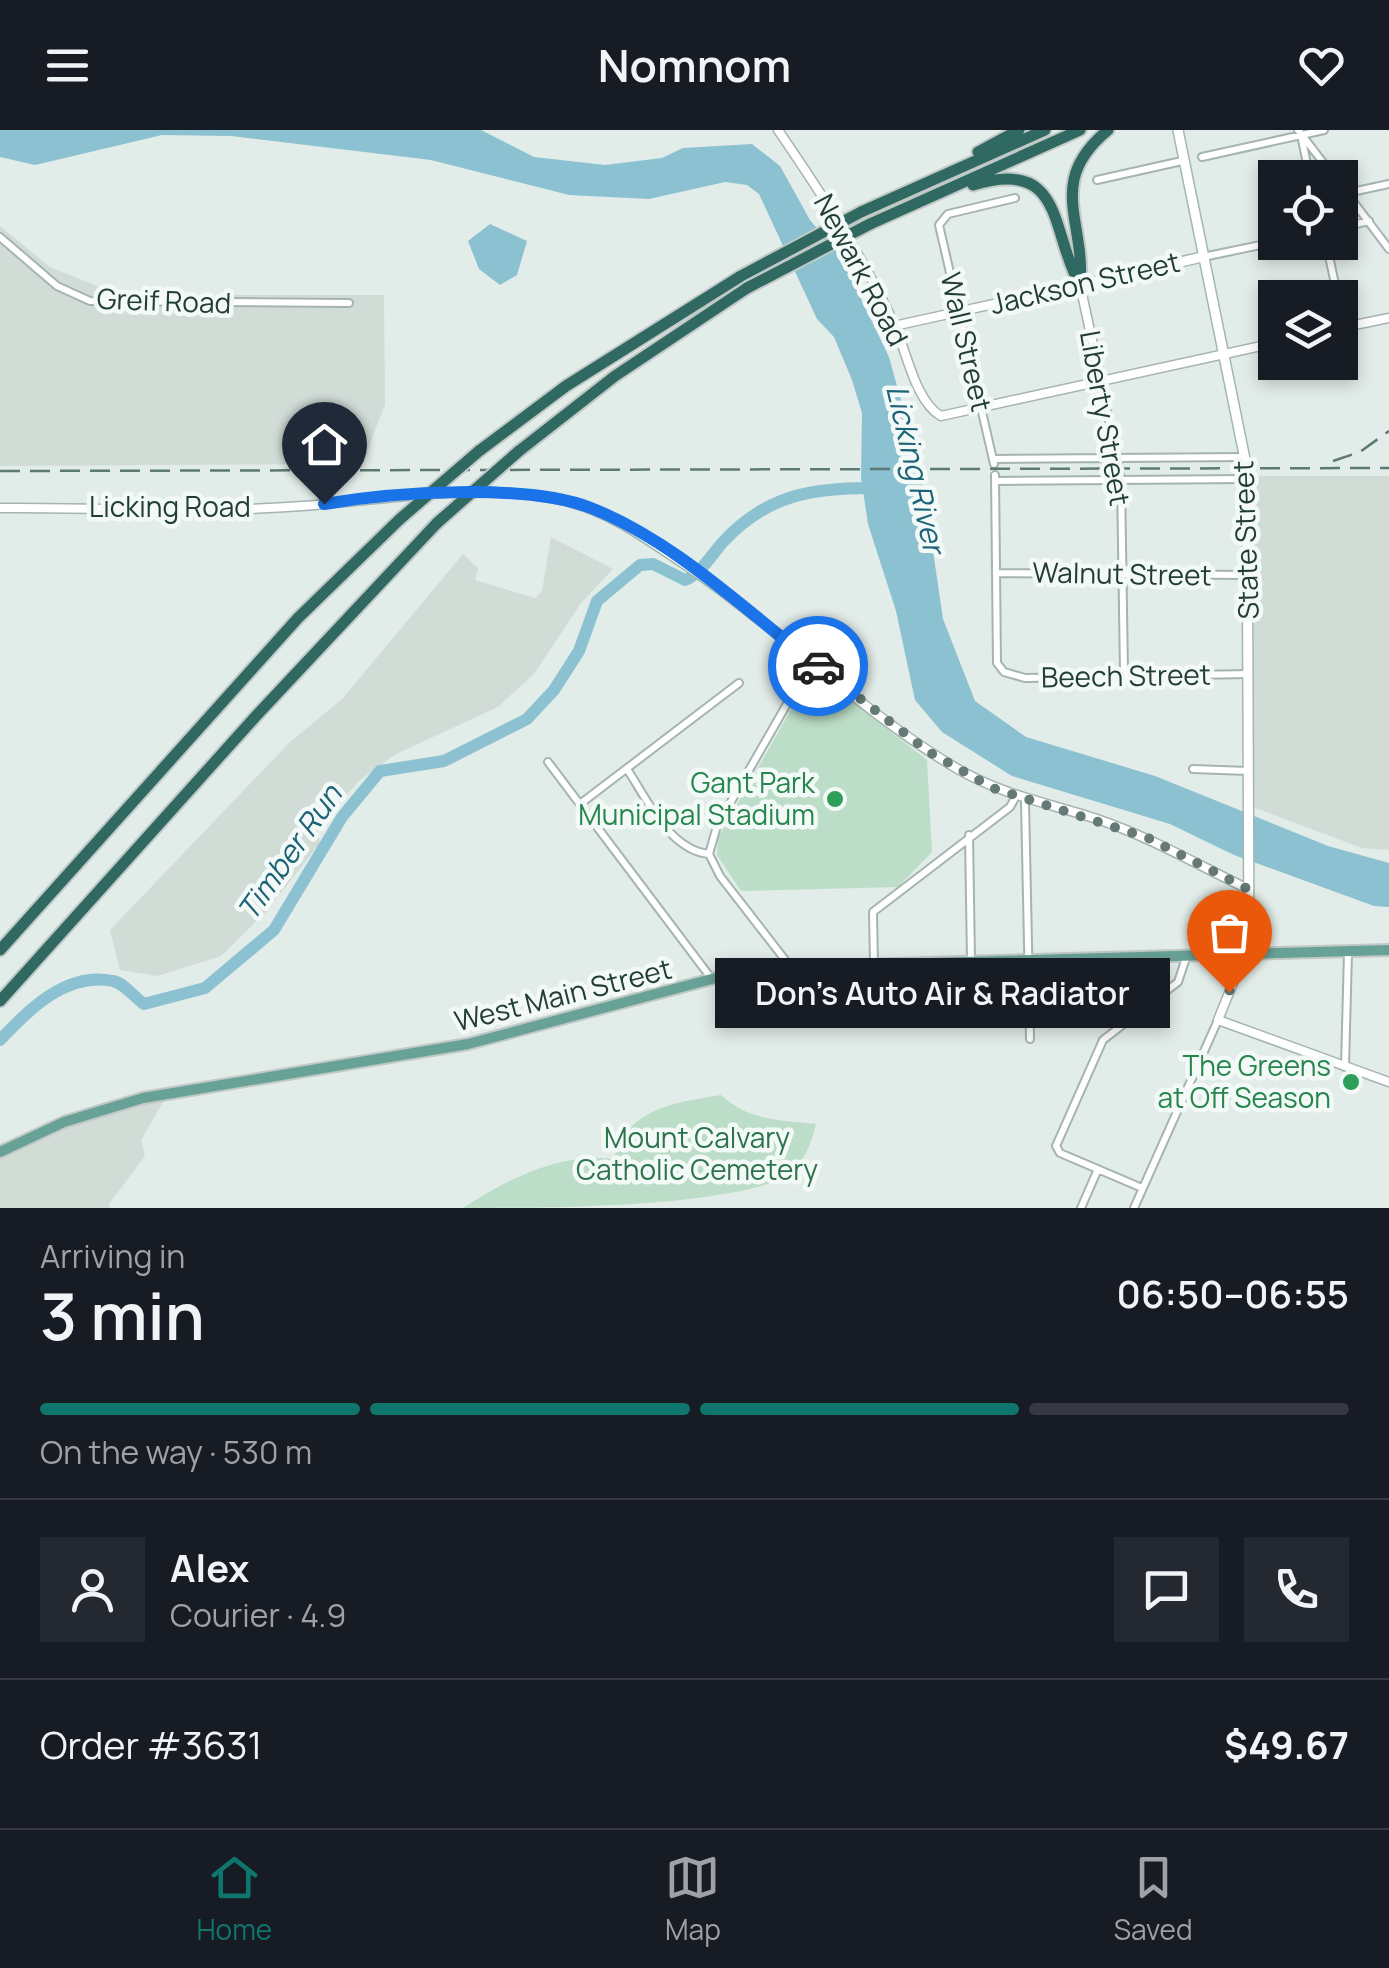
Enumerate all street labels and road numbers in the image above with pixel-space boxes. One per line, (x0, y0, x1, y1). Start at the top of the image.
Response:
street label: Newark Road (806, 187, 918, 352)
street label: Jackson Street (986, 242, 1183, 322)
street label: Wall Street (933, 269, 1001, 415)
street label: Greif Road (96, 279, 232, 321)
street label: Liberty Street (1072, 327, 1140, 508)
street label: State Street (1223, 460, 1267, 620)
street label: Licking Road (89, 487, 251, 525)
street label: Walnut Street (1032, 552, 1212, 594)
street label: Beech Street (1041, 655, 1211, 695)
street label: West Main Street (450, 949, 675, 1039)

